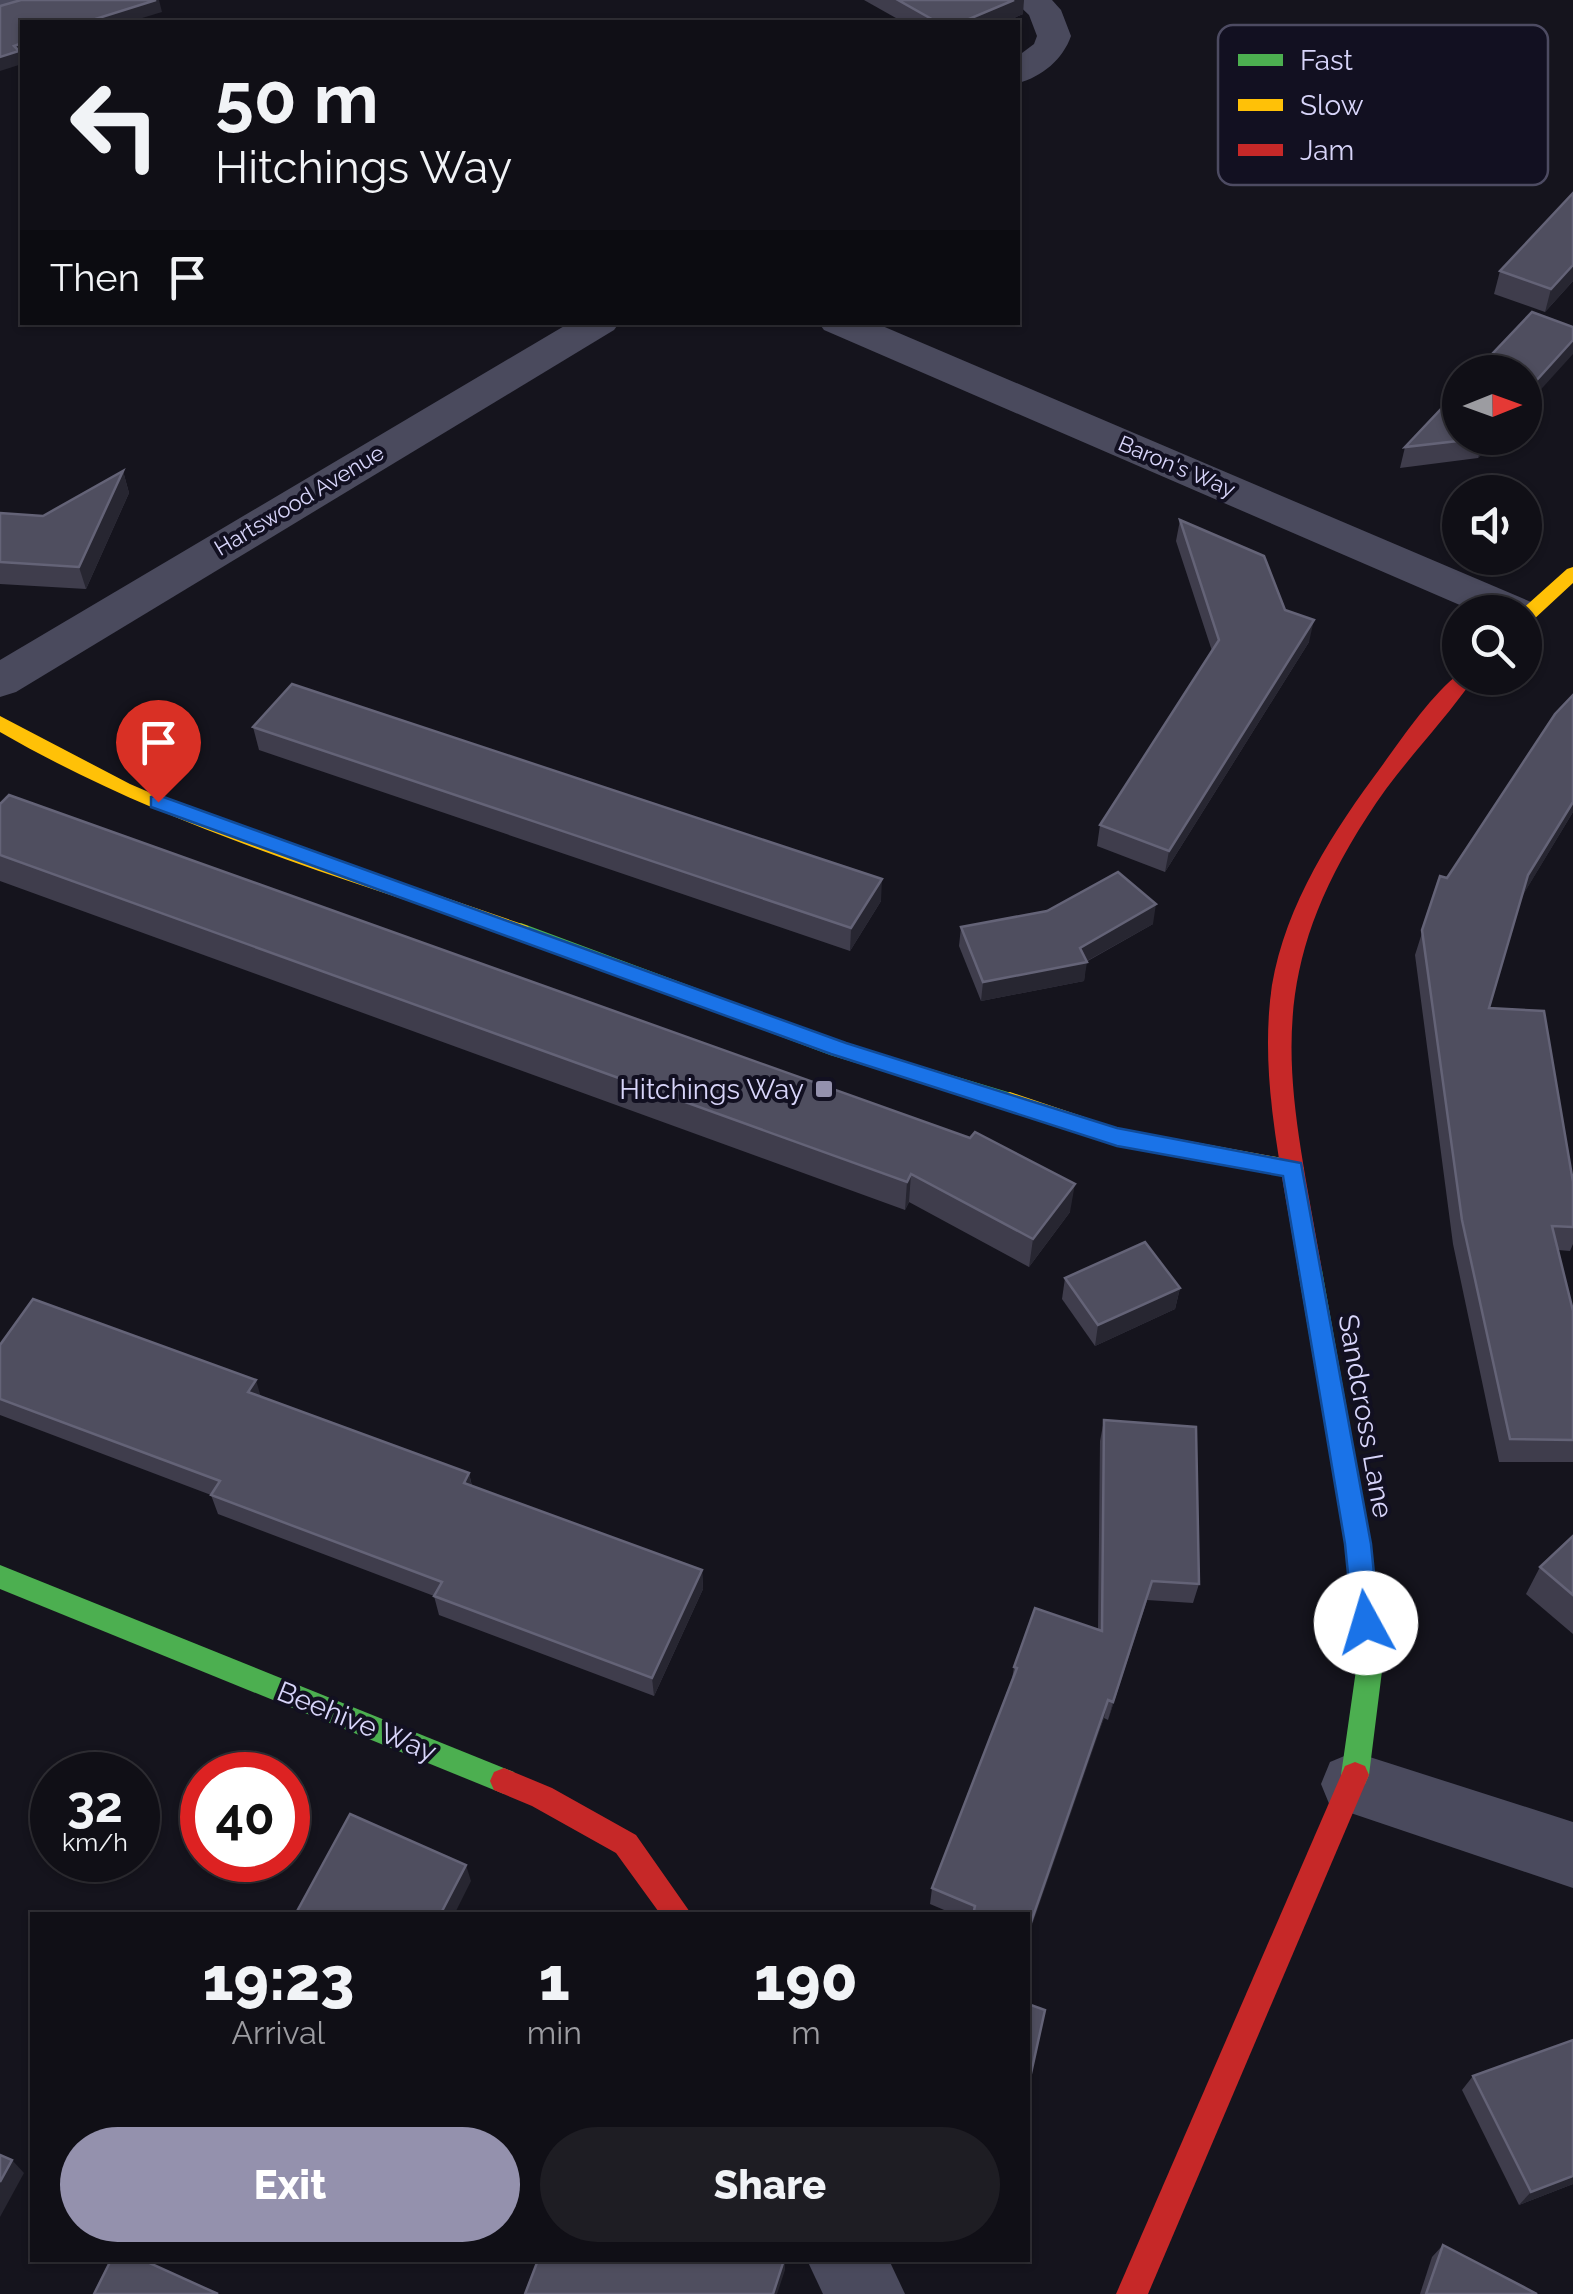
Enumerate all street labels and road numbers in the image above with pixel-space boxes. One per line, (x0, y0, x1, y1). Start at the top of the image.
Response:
street label: Baron's Way (1115, 430, 1240, 502)
street label: Hartswood Avenue (210, 439, 389, 561)
street label: Sandcross Lane (1331, 1312, 1400, 1520)
street label: Beehive Way (272, 1675, 441, 1768)

